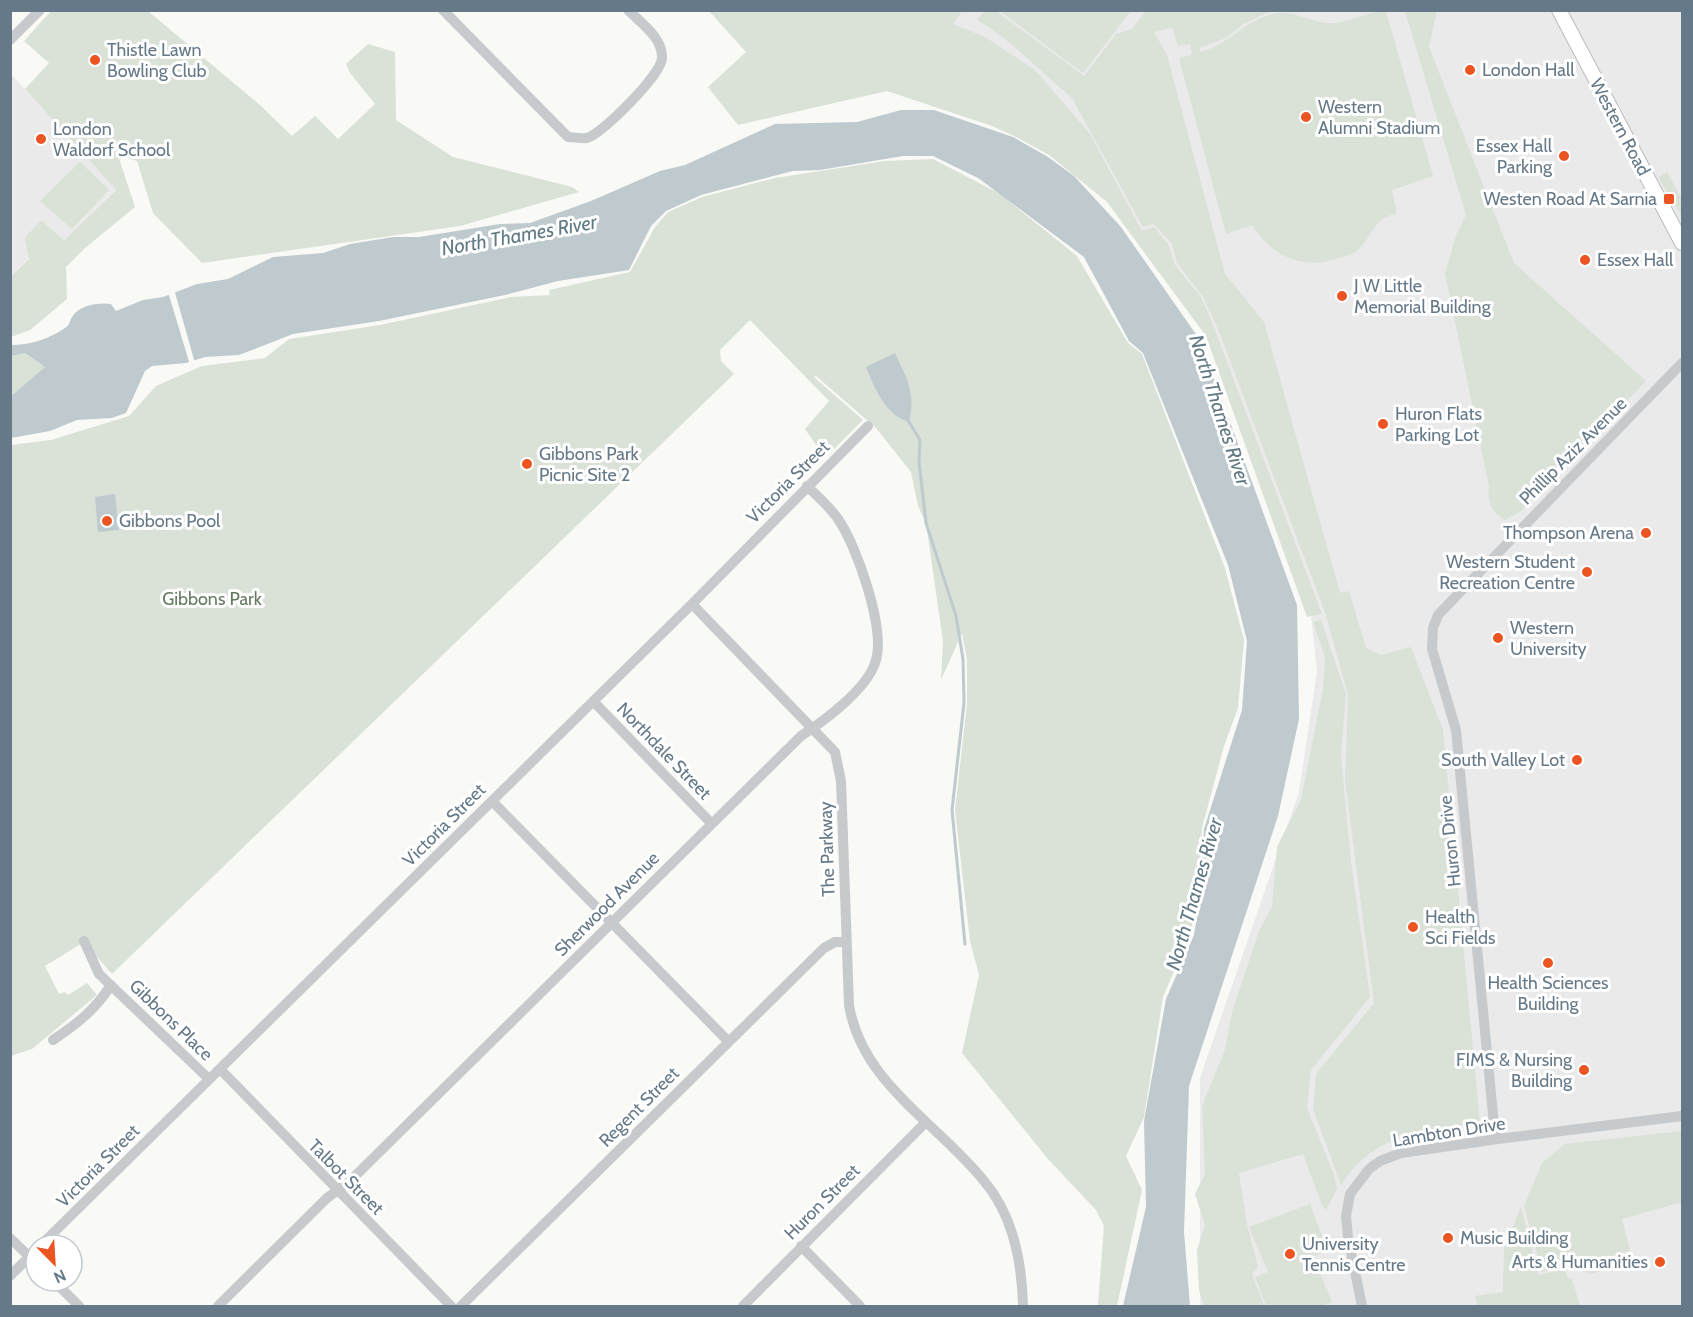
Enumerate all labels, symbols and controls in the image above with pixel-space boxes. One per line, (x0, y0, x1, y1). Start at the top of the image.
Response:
place label: Thistle Lawn Bowling Club (107, 39, 207, 82)
marker: Thistle Lawn Bowling Club (88, 53, 102, 67)
place label: London Hall (1482, 59, 1575, 81)
marker: London Hall (1463, 63, 1477, 77)
street label: Western Road (1585, 75, 1655, 179)
place label: Western Alumni Stadium (1318, 96, 1440, 139)
marker: Western Alumni Stadium (1299, 110, 1313, 124)
place label: London Waldorf School (53, 118, 171, 161)
marker: London Waldorf School (34, 132, 48, 146)
place label: Essex Hall Parking (1476, 135, 1553, 178)
marker: Essex Hall Parking (1557, 149, 1571, 163)
place label: Westen Road At Sarnia (1484, 188, 1657, 210)
marker: Westen Road At Sarnia (1662, 192, 1676, 206)
water label: North Thames River (440, 209, 599, 260)
place label: Essex Hall (1597, 249, 1674, 271)
marker: Essex Hall (1578, 253, 1592, 267)
place label: J W Little Memorial Building (1353, 275, 1492, 318)
marker: J W Little Memorial Building (1335, 289, 1349, 303)
water label: North Thames River (1184, 332, 1256, 489)
street label: Phillip Aziz Avenue (1515, 393, 1631, 509)
place label: Huron Flats Parking Lot (1395, 403, 1482, 446)
marker: Huron Flats Parking Lot (1376, 417, 1390, 431)
street label: Victoria Street (742, 436, 834, 528)
place label: Gibbons Park Picnic Site 2 (539, 443, 640, 486)
marker: Gibbons Park Picnic Site 2 (520, 457, 534, 471)
place label: Gibbons Pool (119, 510, 221, 532)
marker: Gibbons Pool (100, 514, 114, 528)
place label: Thompson Arena (1503, 522, 1634, 544)
marker: Thompson Arena (1639, 526, 1653, 540)
place label: Western Student Recreation Centre (1439, 551, 1575, 594)
marker: Western Student Recreation Centre (1580, 565, 1594, 579)
park label: Gibbons Park (162, 588, 263, 610)
place label: Western University (1510, 617, 1587, 660)
marker: Western University (1491, 631, 1505, 645)
street label: Northdale Street (612, 698, 716, 804)
place label: South Valley Lot (1441, 749, 1565, 771)
marker: South Valley Lot (1570, 753, 1584, 767)
street label: Victoria Street (398, 779, 490, 871)
street label: Huron Drive (1434, 794, 1466, 888)
street label: The Parkway (814, 801, 840, 897)
water label: North Thames River (1161, 814, 1227, 973)
street label: Sherwood Avenue (550, 847, 664, 961)
place label: Health Sci Fields (1425, 906, 1495, 949)
marker: Health Sci Fields (1406, 920, 1420, 934)
marker: Health Sciences Building (1541, 956, 1555, 970)
place label: Health Sciences Building (1488, 972, 1608, 1015)
street label: Gibbons Place (125, 975, 217, 1065)
place label: FIMS & Nursing Building (1456, 1049, 1573, 1092)
street label: Regent Street (594, 1062, 684, 1152)
marker: FIMS & Nursing Building (1577, 1063, 1591, 1077)
street label: Lambton Drive (1391, 1112, 1507, 1152)
street label: Victoria Street (52, 1120, 144, 1212)
street label: Talbot Street (304, 1135, 388, 1219)
street label: Huron Street (780, 1160, 864, 1244)
place label: Music Building (1460, 1227, 1569, 1249)
marker: Music Building (1441, 1231, 1455, 1245)
north arrow (24, 1233, 84, 1293)
place label: University Tennis Centre (1302, 1233, 1406, 1276)
marker: University Tennis Centre (1283, 1247, 1297, 1261)
place label: Arts & Humanities (1512, 1251, 1648, 1273)
marker: Arts & Humanities (1653, 1255, 1667, 1269)
text: N (51, 1265, 69, 1287)

